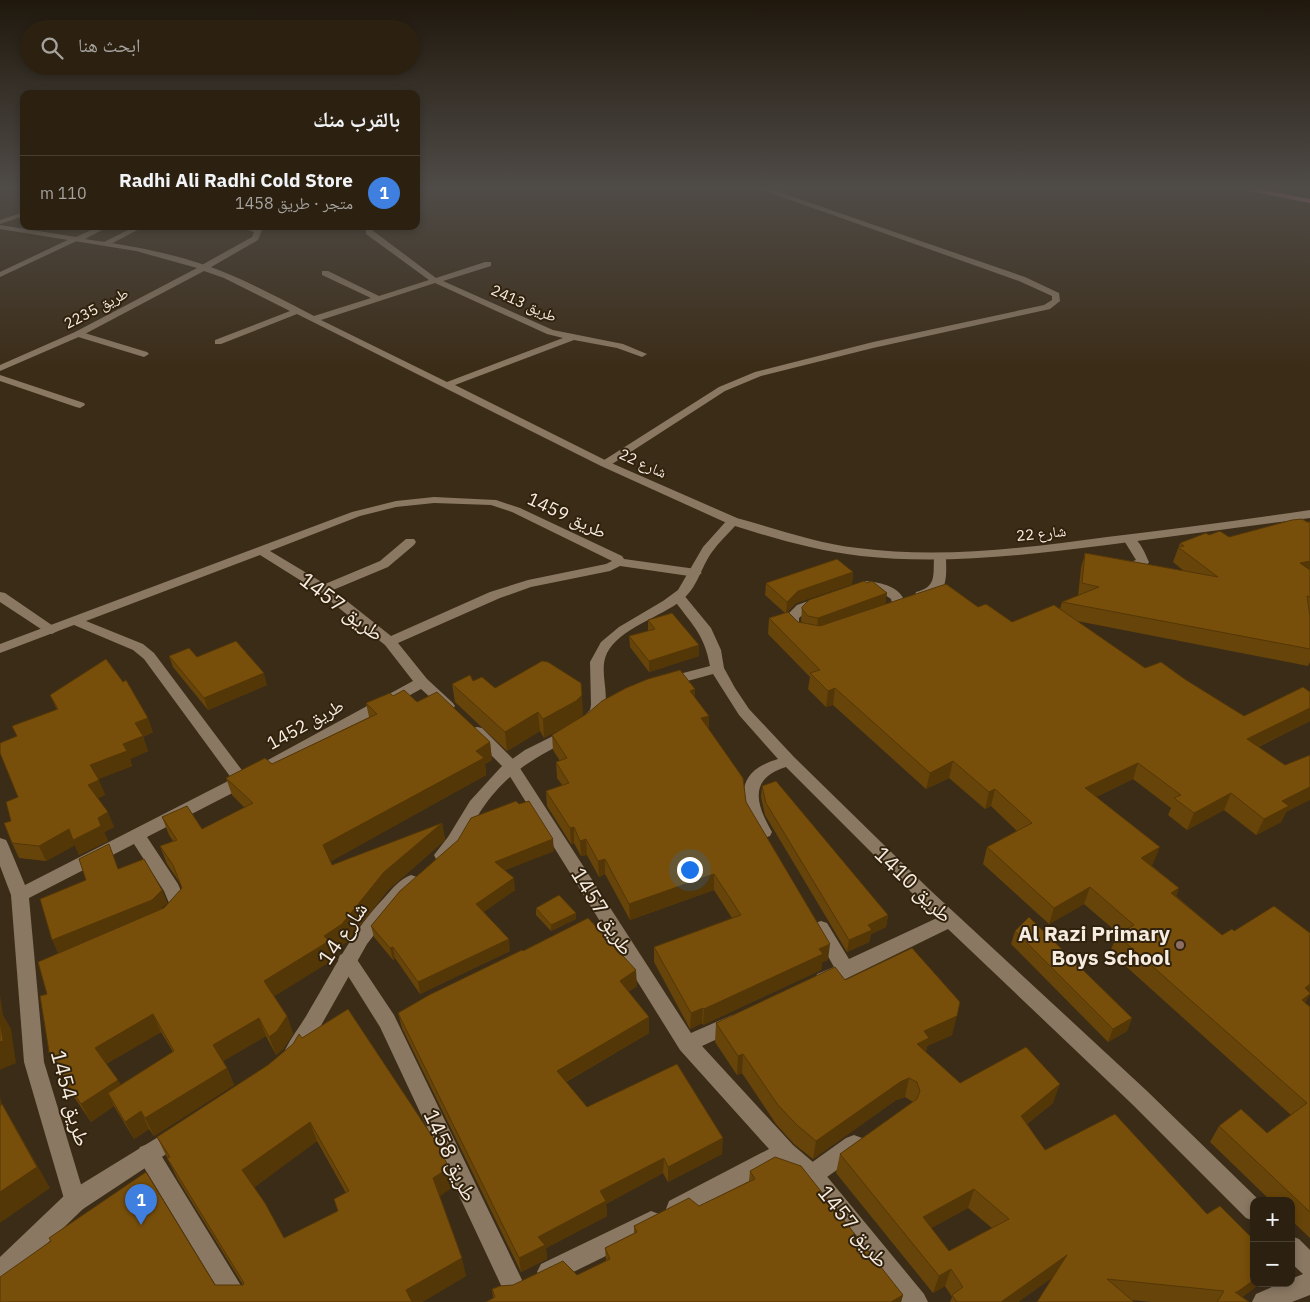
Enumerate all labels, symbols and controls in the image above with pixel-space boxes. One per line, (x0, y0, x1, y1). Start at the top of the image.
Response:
search box (20, 20, 420, 75)
text: ابحث هنا (78, 33, 140, 57)
icon: search (38, 34, 66, 62)
text: بالقرب منك (313, 105, 400, 133)
text: Radhi Ali Radhi Cold Store (119, 168, 353, 192)
text: 110 m (40, 183, 87, 203)
text: 1 (379, 183, 389, 203)
text: متجر · طريق 1458 (235, 193, 353, 213)
street label: طريق 2413 (488, 280, 560, 327)
street label: طريق 2235 (61, 283, 132, 334)
street label: شارع 22 (616, 444, 670, 483)
street label: طريق 1459 (524, 487, 610, 543)
street label: شارع 22 (1015, 521, 1067, 546)
street label: طريق 1457 (294, 565, 390, 647)
street label: طريق 1452 (263, 693, 347, 755)
street label: طريق 1410 (869, 840, 959, 928)
your location (677, 857, 703, 883)
street label: طريق 1457 (565, 862, 641, 960)
street label: شارع 14 (311, 896, 373, 970)
place label: Al Razi Primary Boys School (1018, 919, 1171, 971)
marker: Al Razi Primary Boys School (1174, 939, 1186, 951)
street label: طريق 1454 (45, 1047, 97, 1149)
street label: طريق 1458 (418, 1104, 484, 1206)
street label: طريق 1457 (812, 1179, 896, 1273)
pin: 1 (125, 1184, 157, 1225)
map controls (1250, 1197, 1295, 1287)
button: + (1250, 1197, 1295, 1242)
button: − (1250, 1242, 1295, 1287)

